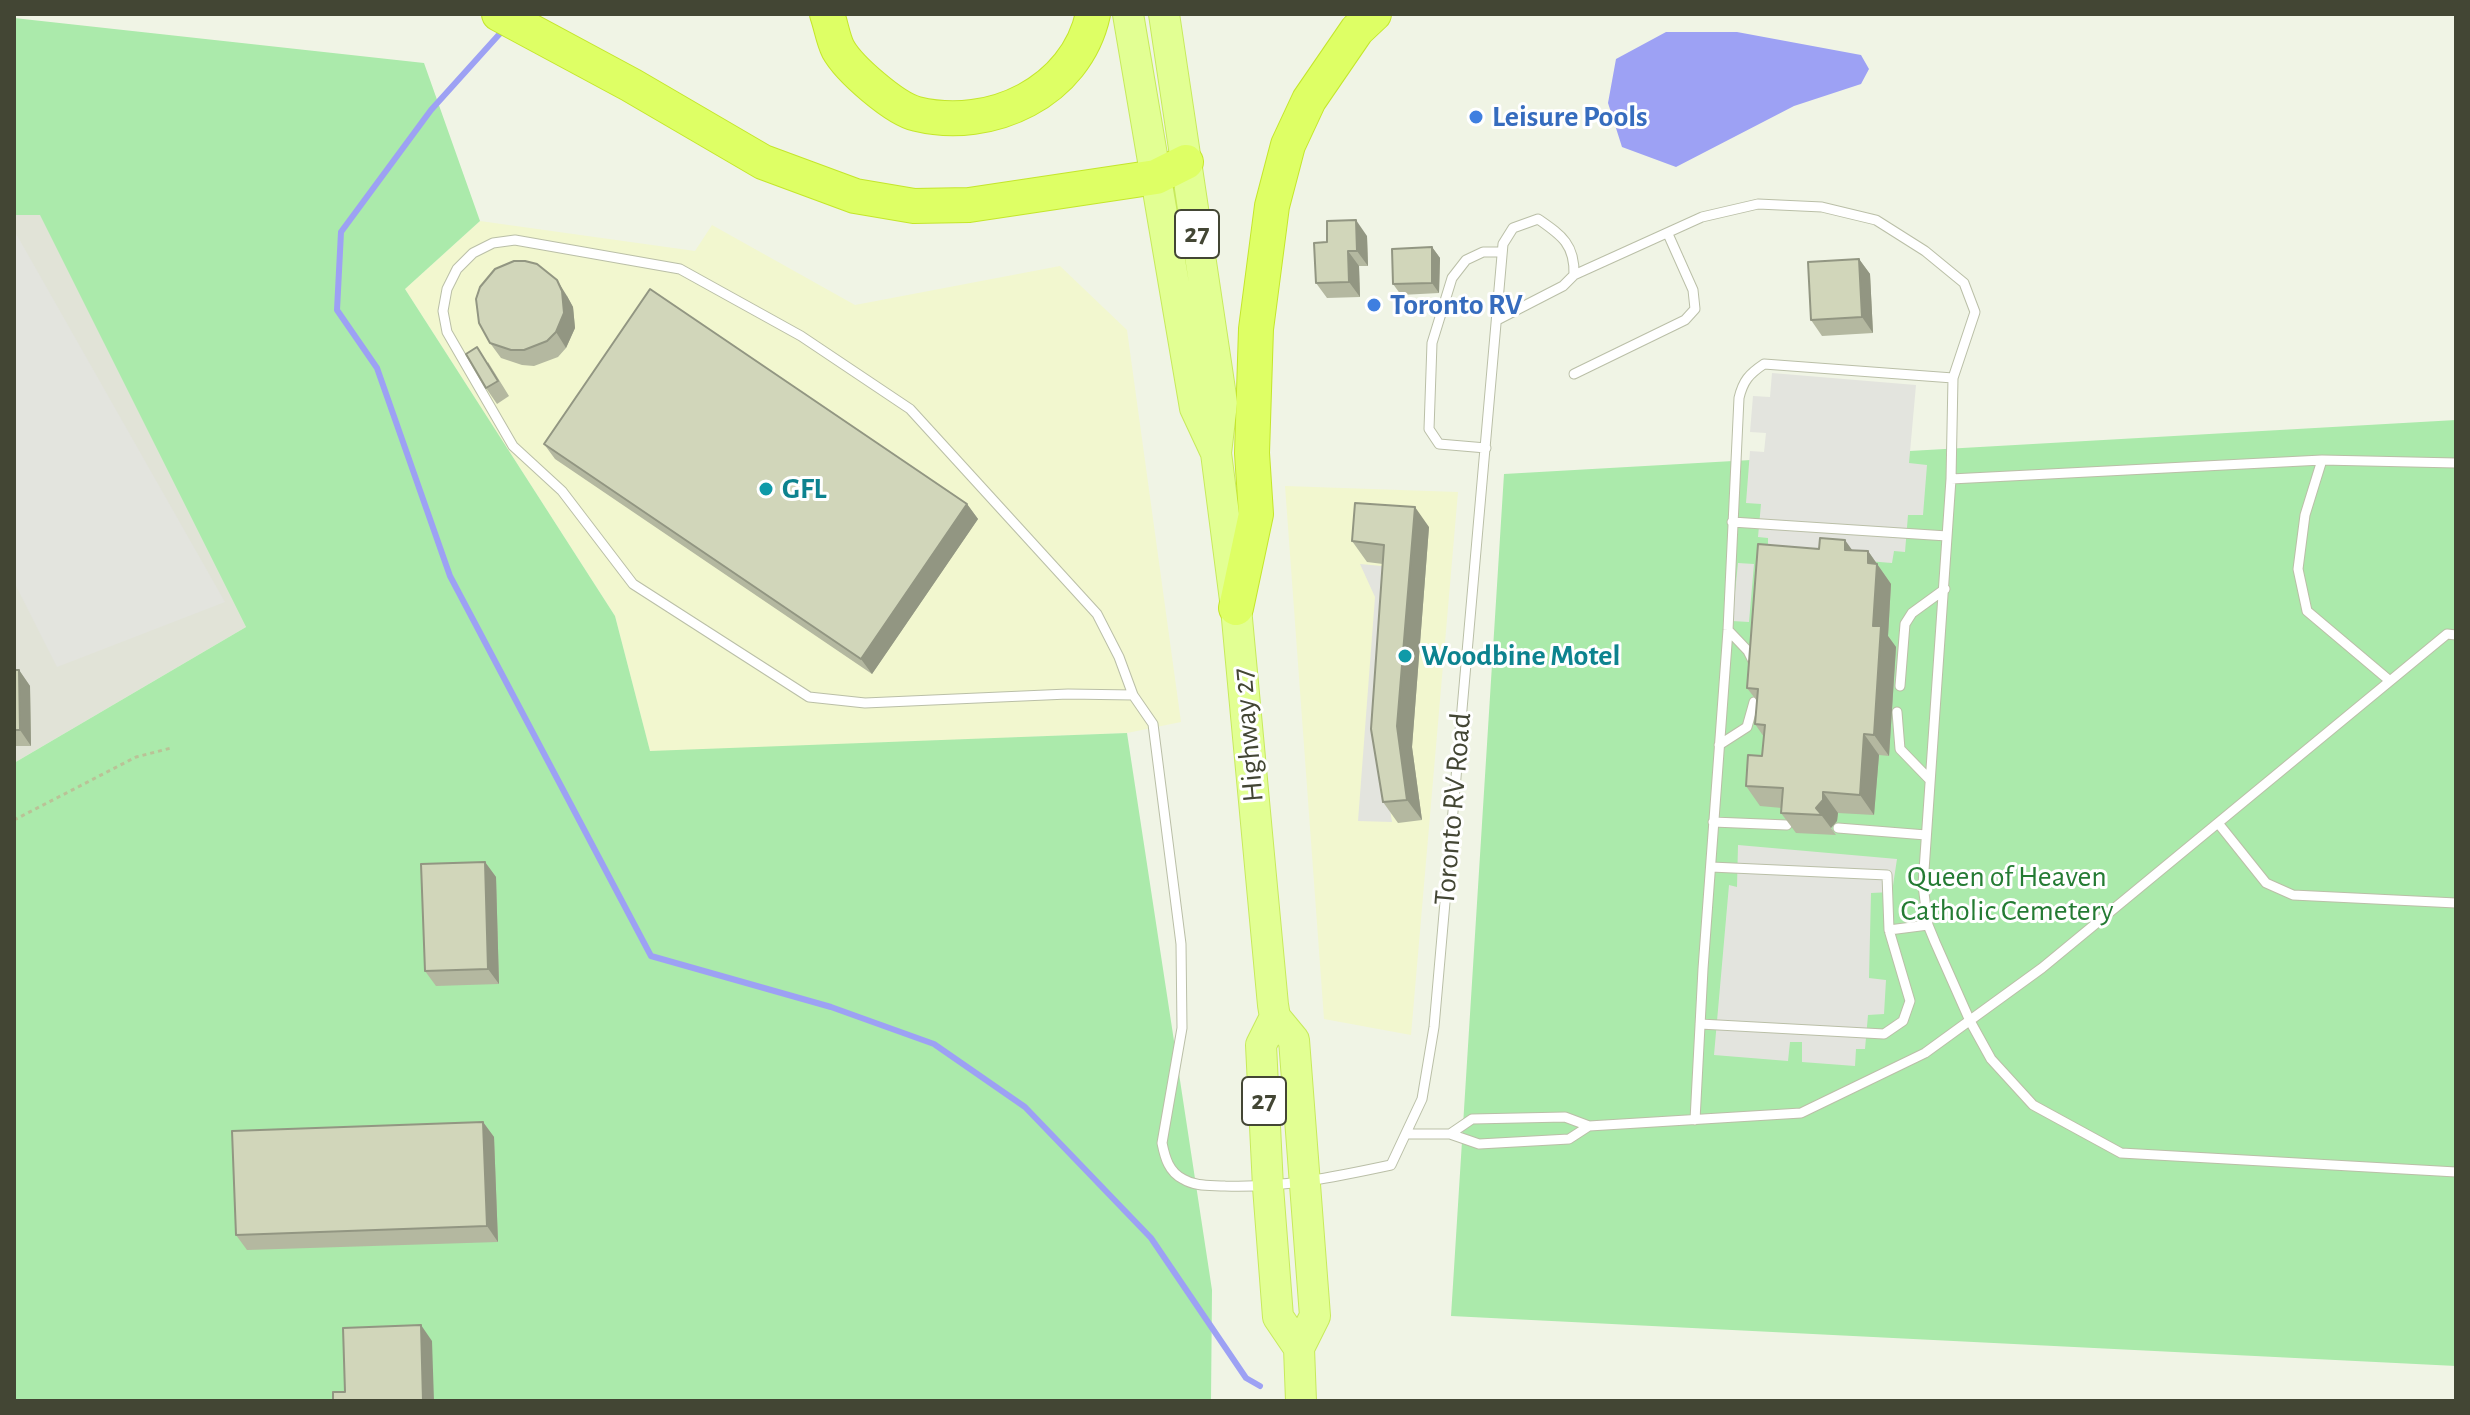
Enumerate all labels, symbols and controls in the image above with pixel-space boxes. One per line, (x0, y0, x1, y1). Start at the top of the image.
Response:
place label: Leisure Pools (1492, 99, 1648, 135)
marker: Leisure Pools (1467, 108, 1485, 126)
road number: 27 (1175, 210, 1219, 258)
place label: Toronto RV (1390, 287, 1523, 323)
marker: Toronto RV (1365, 296, 1383, 314)
place label: GFL (782, 471, 827, 507)
marker: GFL (757, 480, 775, 498)
place label: Woodbine Motel (1421, 638, 1620, 674)
marker: Woodbine Motel (1396, 647, 1414, 665)
street label: Highway 27 (1224, 666, 1272, 804)
street label: Toronto RV Road (1427, 711, 1479, 907)
park label: Queen of Heaven Catholic Cemetery (1900, 859, 2114, 930)
road number: 27 (1242, 1077, 1286, 1125)

